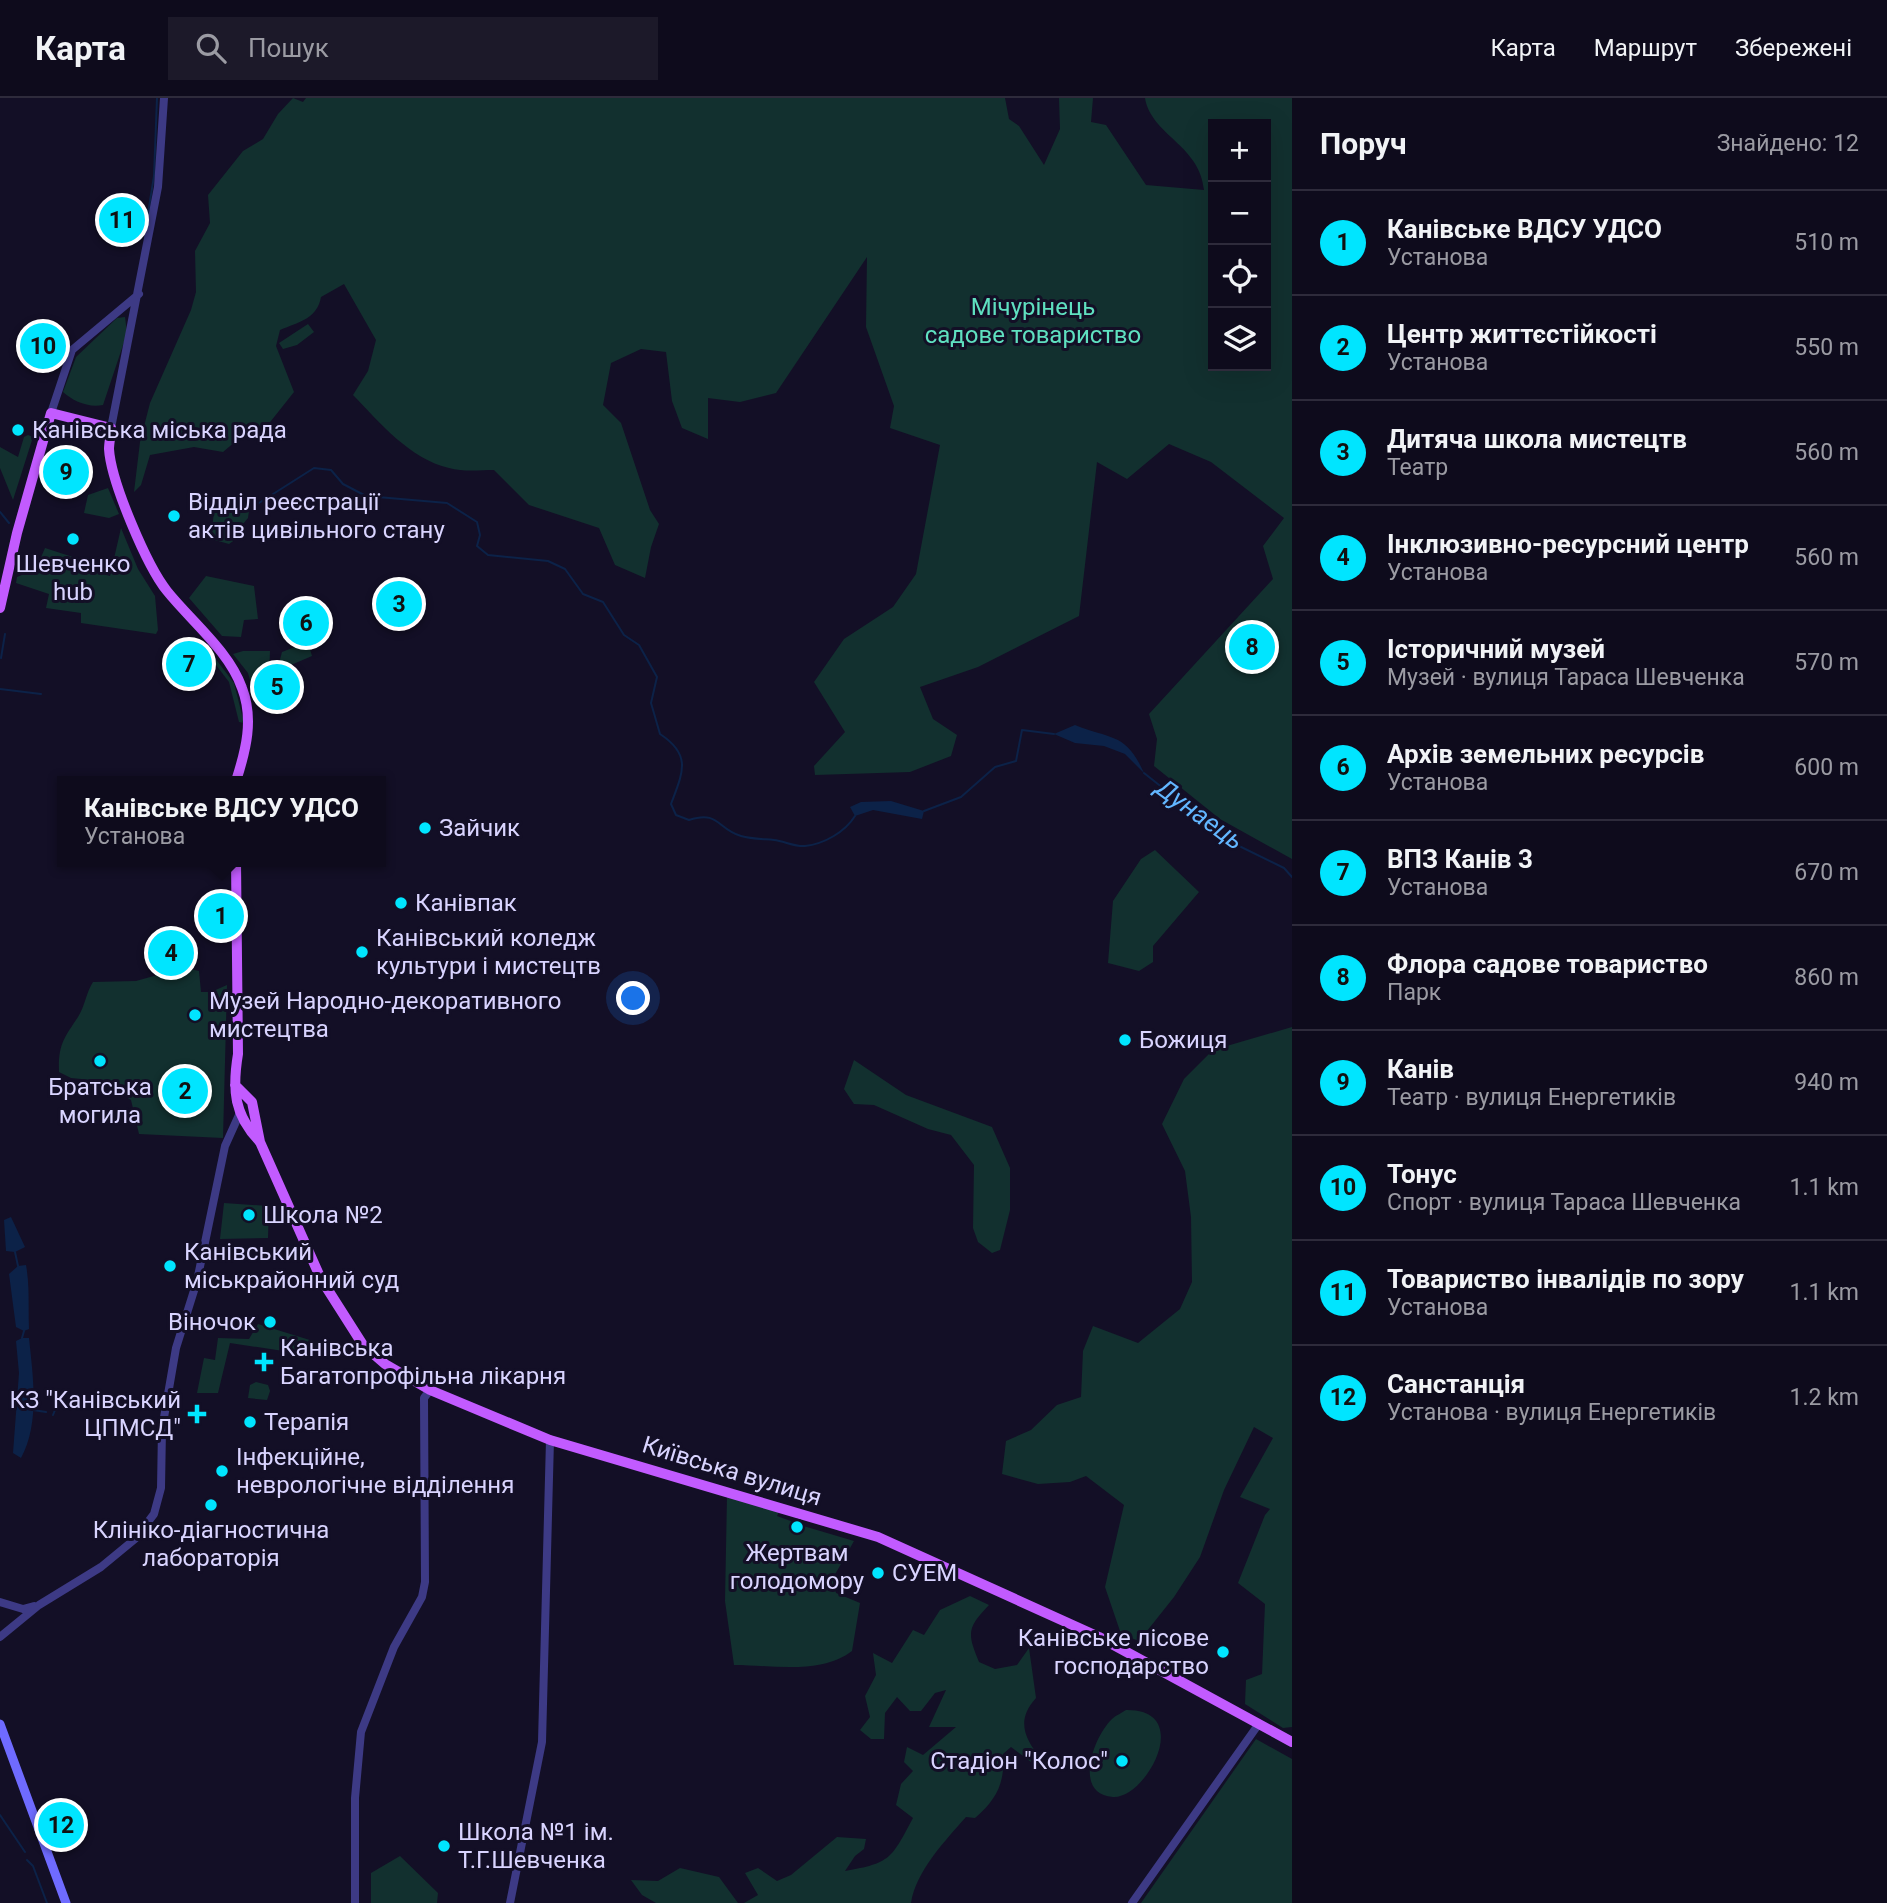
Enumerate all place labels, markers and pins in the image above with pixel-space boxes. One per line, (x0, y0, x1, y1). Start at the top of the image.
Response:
pin: 11 (99, 194, 145, 246)
pin: 10 (20, 320, 66, 372)
place label: Канівська міська рада (32, 416, 287, 444)
marker: Канівська міська рада (10, 422, 26, 438)
pin: 9 (43, 446, 89, 498)
place label: Відділ реєстрації актів цивільного стану (188, 488, 445, 544)
marker: Відділ реєстрації актів цивільного стану (166, 508, 182, 524)
marker: Шевченко hub (65, 531, 81, 547)
place label: Шевченко hub (15, 550, 131, 606)
pin: 3 (376, 578, 422, 630)
pin: 6 (283, 597, 329, 649)
pin: 8 (1229, 621, 1275, 673)
pin: 7 (166, 638, 212, 690)
pin: 5 (254, 661, 300, 713)
place label: Зайчик (439, 814, 520, 842)
marker: Зайчик (417, 820, 433, 836)
place label: Канівпак (415, 889, 517, 917)
pin: 1 (198, 890, 244, 942)
marker: Канівпак (393, 895, 409, 911)
place label: Канівський коледж культури і мистецтв (376, 924, 601, 980)
pin: 4 (148, 927, 194, 979)
marker: Канівський коледж культури і мистецтв (354, 944, 370, 960)
place label: Музей Народно-декоративного мистецтва (209, 987, 561, 1043)
marker: Музей Народно-декоративного мистецтва (187, 1007, 203, 1023)
place label: Божиця (1139, 1026, 1227, 1054)
marker: Божиця (1117, 1032, 1133, 1048)
marker: Братська могила (92, 1053, 108, 1069)
pin: 2 (162, 1065, 208, 1117)
place label: Братська могила (48, 1073, 152, 1129)
place label: Школа №2 (263, 1201, 383, 1229)
marker: Школа №2 (241, 1207, 257, 1223)
place label: Канівський міськрайонний суд (184, 1238, 399, 1294)
marker: Канівський міськрайонний суд (162, 1258, 178, 1274)
place label: Віночок (168, 1308, 256, 1336)
marker: Віночок (262, 1314, 278, 1330)
place label: Канівська Багатопрофільна лікарня (280, 1334, 566, 1390)
marker: Канівська Багатопрофільна лікарня (254, 1352, 274, 1372)
place label: КЗ "Канівський ЦПМСД" (10, 1386, 181, 1442)
marker: КЗ "Канівський ЦПМСД" (187, 1404, 207, 1424)
place label: Терапія (264, 1408, 349, 1436)
marker: Терапія (242, 1414, 258, 1430)
place label: Інфекційне, неврологічне відділення (236, 1443, 514, 1499)
marker: Інфекційне, неврологічне відділення (214, 1463, 230, 1479)
marker: Клініко-діагностична лабораторія (203, 1497, 219, 1513)
place label: Клініко-діагностична лабораторія (93, 1516, 329, 1572)
marker: Жертвам голодомору (789, 1519, 805, 1535)
place label: Жертвам голодомору (730, 1539, 865, 1595)
place label: СУЕМ (892, 1559, 957, 1587)
marker: СУЕМ (870, 1565, 886, 1581)
place label: Канівське лісове господарство (1018, 1624, 1209, 1680)
marker: Канівське лісове господарство (1215, 1644, 1231, 1660)
place label: Стадіон "Колос" (930, 1747, 1108, 1775)
marker: Стадіон "Колос" (1114, 1753, 1130, 1769)
pin: 12 (38, 1799, 84, 1851)
place label: Школа №1 ім. Т.Г.Шевченка (458, 1818, 614, 1874)
marker: Школа №1 ім. Т.Г.Шевченка (436, 1838, 452, 1854)

